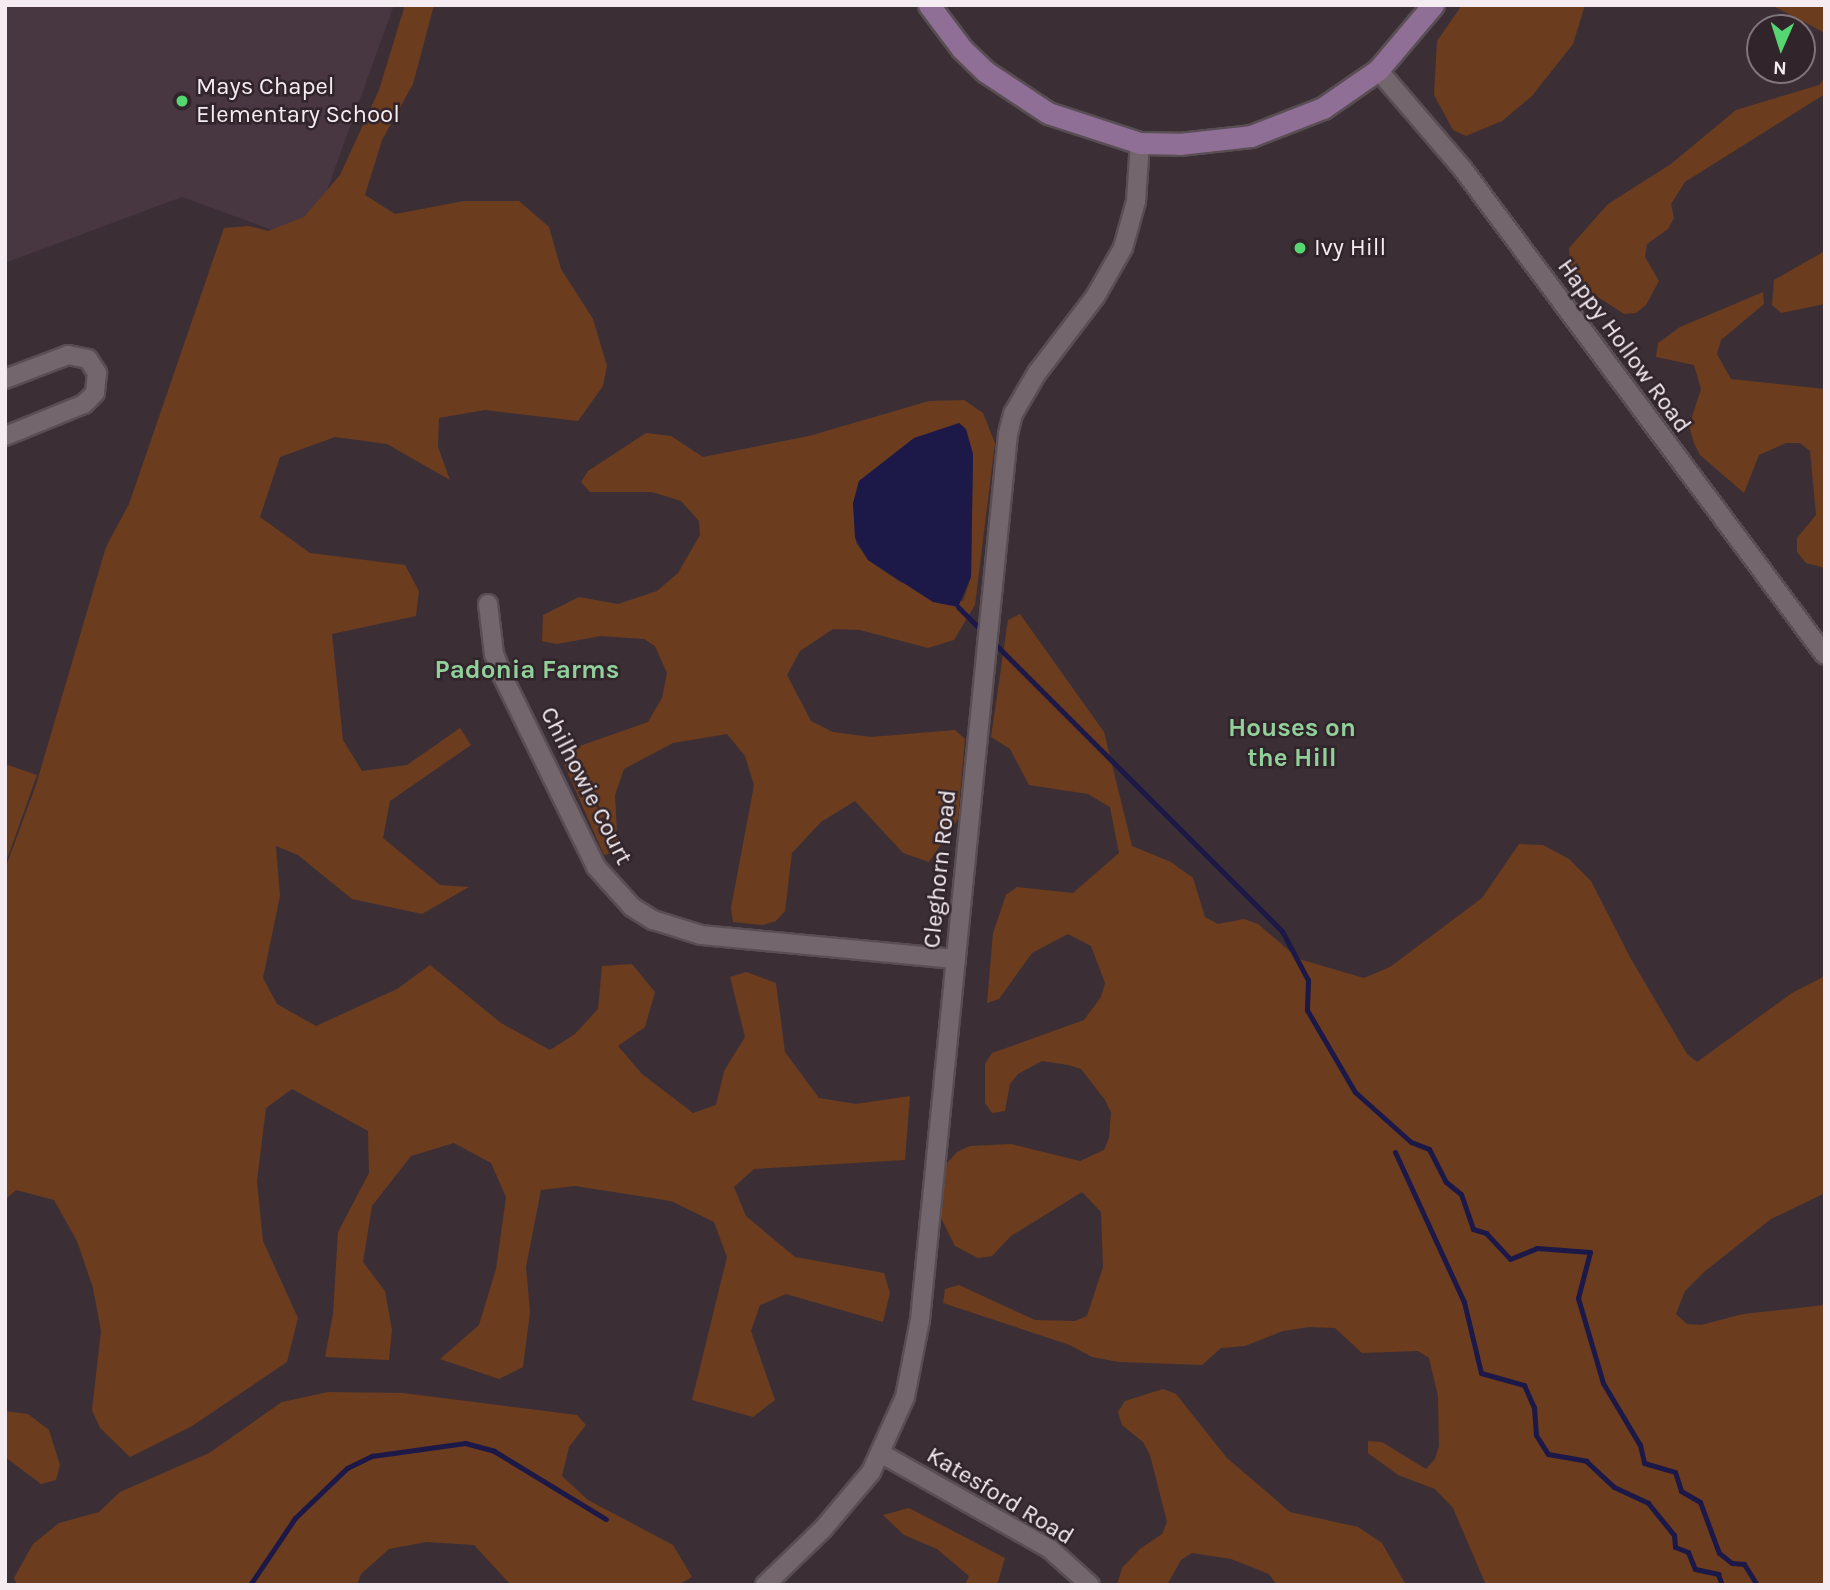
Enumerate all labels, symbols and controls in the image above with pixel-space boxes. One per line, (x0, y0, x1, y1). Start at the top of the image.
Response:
north arrow (1746, 14, 1816, 84)
text: N (1773, 57, 1787, 79)
place label: Mays Chapel Elementary School (196, 73, 400, 129)
marker: Mays Chapel Elementary School (174, 93, 190, 109)
place label: Ivy Hill (1314, 234, 1386, 262)
marker: Ivy Hill (1292, 240, 1308, 256)
street label: Happy Hollow Road (1551, 253, 1697, 439)
district label: Padonia Farms (435, 654, 619, 686)
street label: Chilhowie Court (534, 702, 638, 870)
district label: Houses on the Hill (1228, 712, 1356, 774)
street label: Cleghorn Road (917, 788, 963, 950)
street label: Katesford Road (921, 1441, 1079, 1551)

